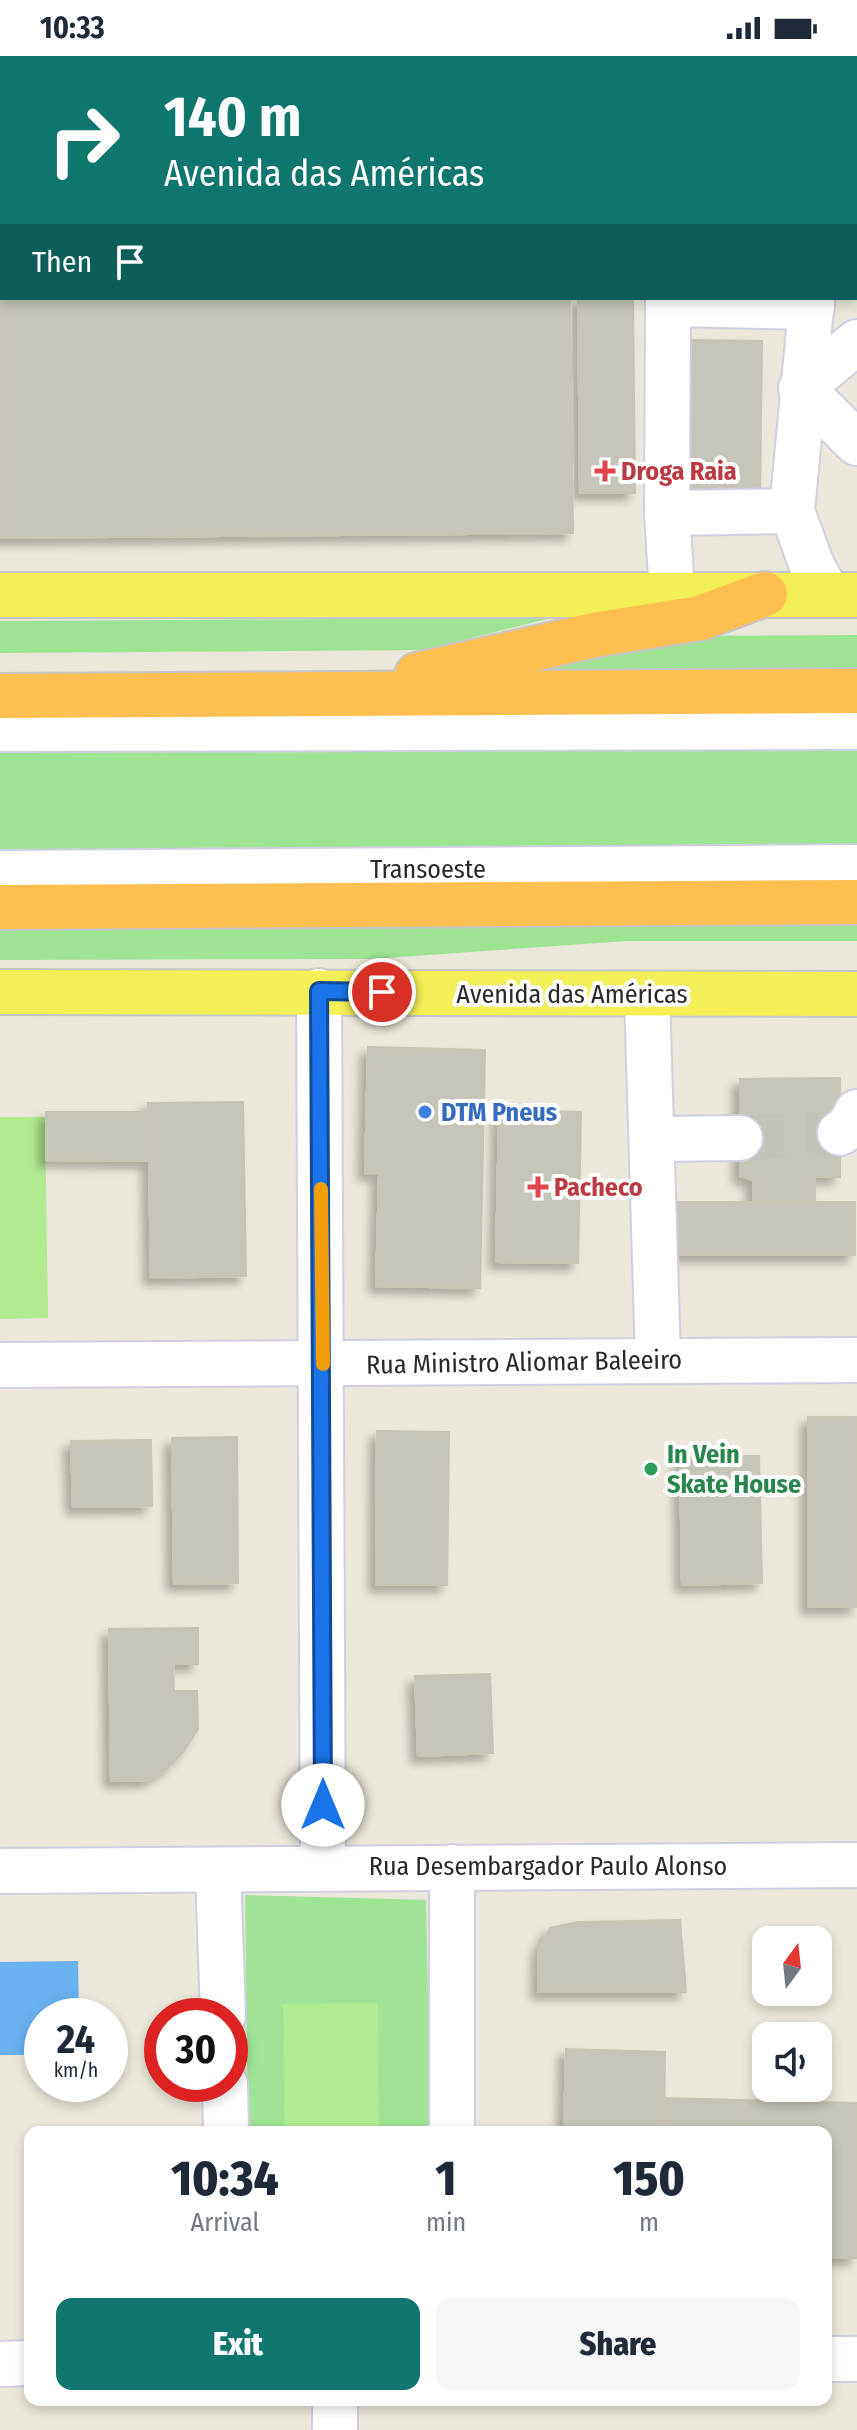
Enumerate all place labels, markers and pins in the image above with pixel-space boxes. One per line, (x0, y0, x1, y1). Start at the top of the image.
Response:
place label: Droga Raia (621, 456, 737, 487)
marker: Droga Raia (596, 462, 614, 480)
pin (348, 958, 416, 1026)
place label: DTM Pneus (441, 1097, 557, 1128)
marker: DTM Pneus (416, 1103, 434, 1121)
place label: Pacheco (554, 1172, 643, 1203)
marker: Pacheco (529, 1178, 547, 1196)
place label: In Vein Skate House (667, 1439, 801, 1500)
marker: In Vein Skate House (642, 1460, 660, 1478)

